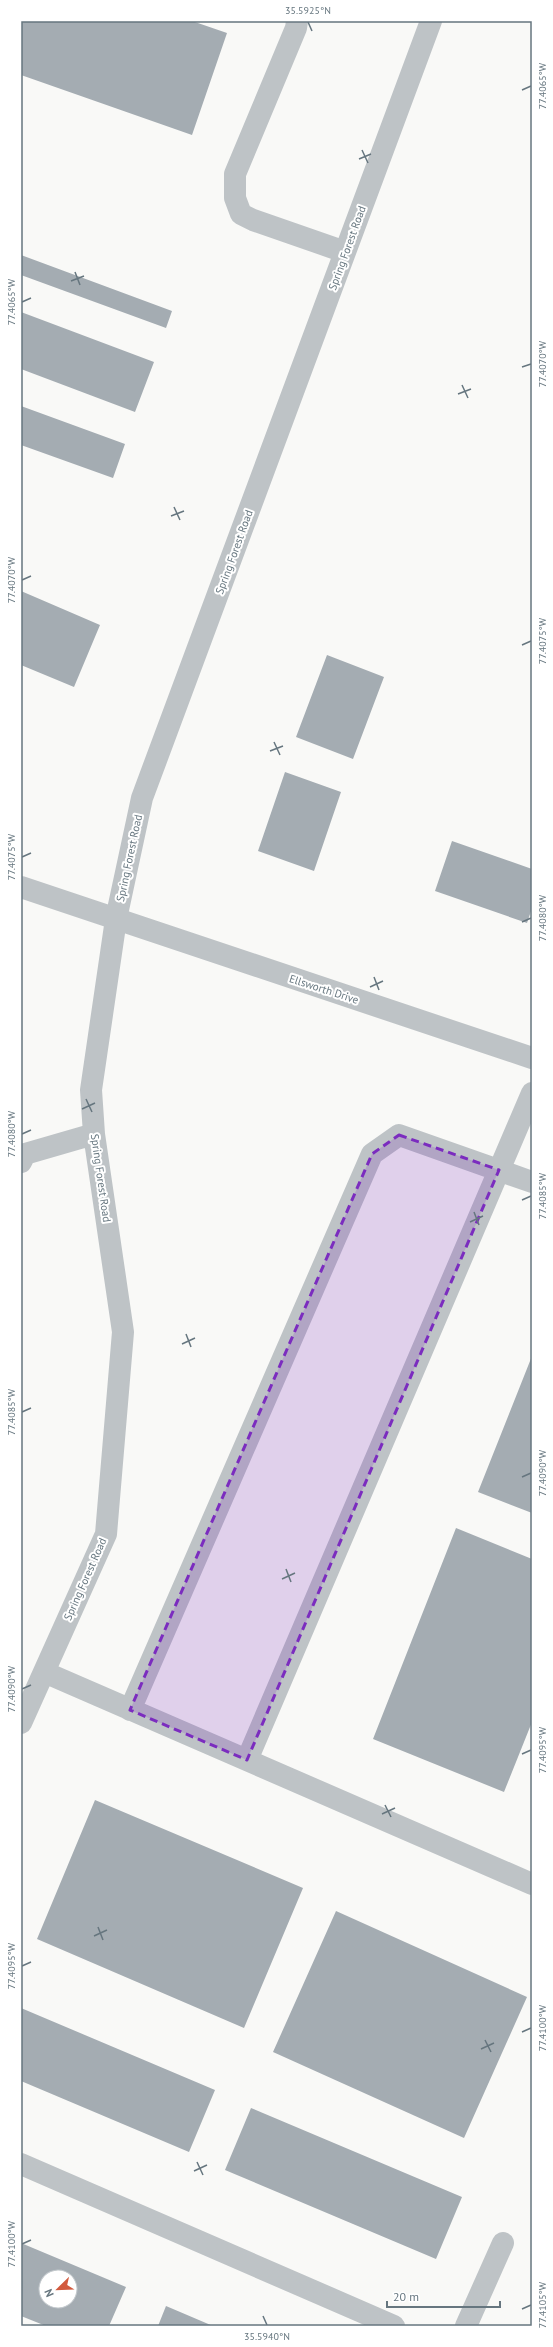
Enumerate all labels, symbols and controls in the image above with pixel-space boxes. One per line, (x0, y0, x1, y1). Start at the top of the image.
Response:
text: 35.5925°N (285, 4, 331, 17)
text: 77.4065°W (536, 62, 549, 109)
street label: Spring Forest Road (325, 204, 369, 292)
text: 77.4065°W (5, 278, 18, 325)
text: 77.4070°W (536, 340, 549, 387)
street label: Spring Forest Road (212, 508, 256, 596)
text: 77.4070°W (5, 556, 18, 603)
text: 77.4075°W (536, 617, 549, 664)
street label: Spring Forest Road (113, 813, 145, 903)
text: 77.4075°W (5, 833, 18, 880)
text: 77.4080°W (536, 894, 549, 941)
street label: Ellsworth Drive (287, 971, 361, 1007)
text: 77.4080°W (5, 1110, 18, 1157)
street label: Spring Forest Road (88, 1133, 114, 1223)
text: 77.4085°W (536, 1172, 549, 1219)
text: 77.4085°W (5, 1388, 18, 1435)
text: 77.4090°W (536, 1449, 549, 1496)
street label: Spring Forest Road (61, 1536, 109, 1622)
text: 77.4090°W (5, 1665, 18, 1712)
text: 77.4095°W (536, 1726, 549, 1773)
text: 77.4095°W (5, 1942, 18, 1989)
text: 77.4100°W (536, 2004, 549, 2051)
text: 77.4100°W (5, 2220, 18, 2267)
north arrow (38, 2269, 78, 2309)
text: 77.4105°W (536, 2281, 549, 2328)
scale bar (387, 2283, 500, 2309)
text: N (41, 2287, 57, 2299)
text: 20 m (393, 2289, 419, 2304)
text: 35.5940°N (244, 2330, 290, 2343)

